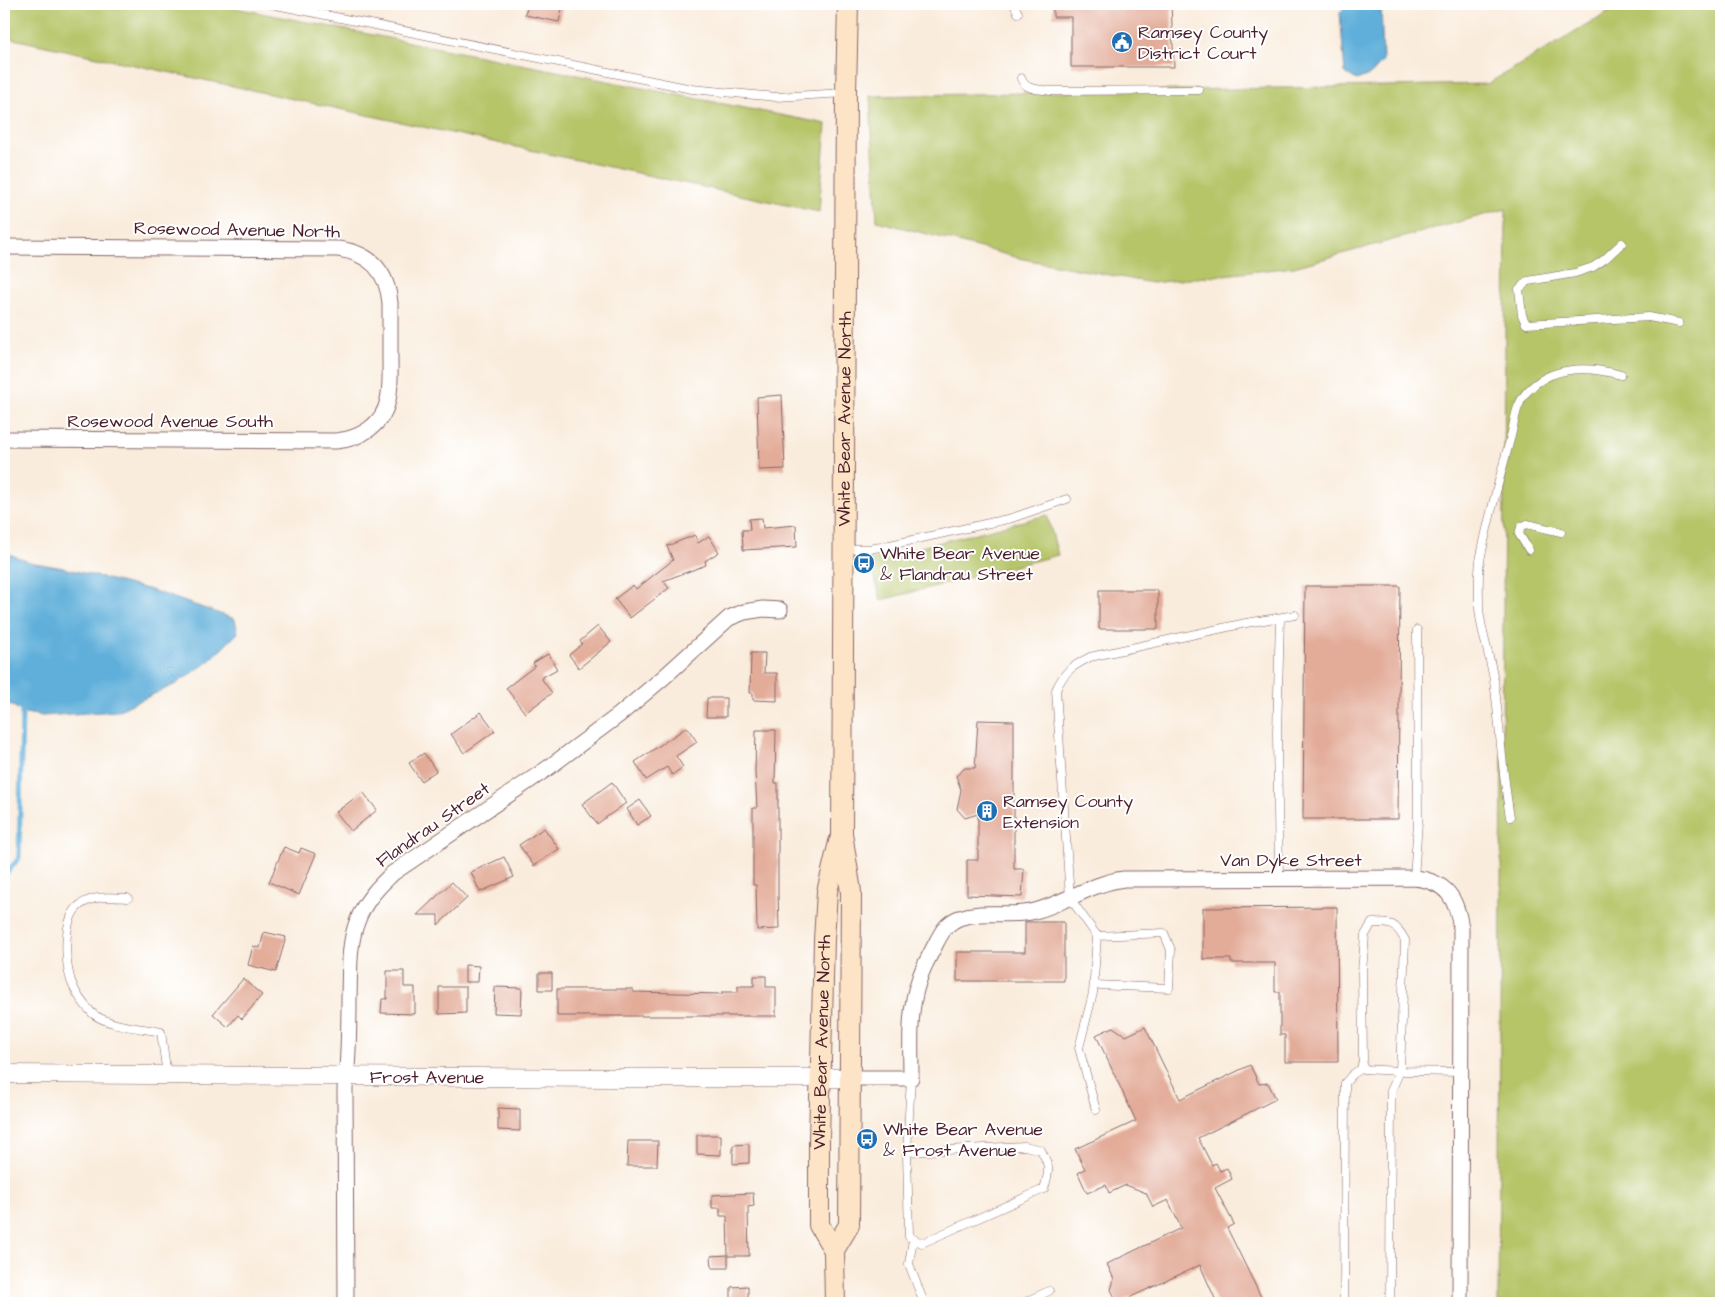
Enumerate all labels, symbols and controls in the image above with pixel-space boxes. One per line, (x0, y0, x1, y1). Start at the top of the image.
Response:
place label: Ramsey County District Court (1138, 20, 1268, 66)
public building icon: Ramsey County District Court (1110, 30, 1134, 54)
street label: Rosewood Avenue North (134, 216, 340, 244)
street label: White Bear Avenue North (831, 311, 857, 526)
street label: Rosewood Avenue South (67, 409, 273, 434)
place label: White Bear Avenue & Flandrau Street (880, 541, 1040, 587)
bus stop icon: White Bear Avenue & Flandrau Street (852, 551, 876, 575)
street label: Flandrau Street (371, 776, 495, 874)
place label: Ramsey County Extension (1003, 789, 1133, 835)
building icon: Ramsey County Extension (975, 799, 999, 823)
street label: Van Dyke Street (1220, 848, 1363, 874)
street label: White Bear Avenue North (807, 934, 837, 1150)
street label: Frost Avenue (370, 1065, 485, 1090)
place label: White Bear Avenue & Frost Avenue (883, 1117, 1043, 1163)
bus stop icon: White Bear Avenue & Frost Avenue (855, 1127, 879, 1151)

